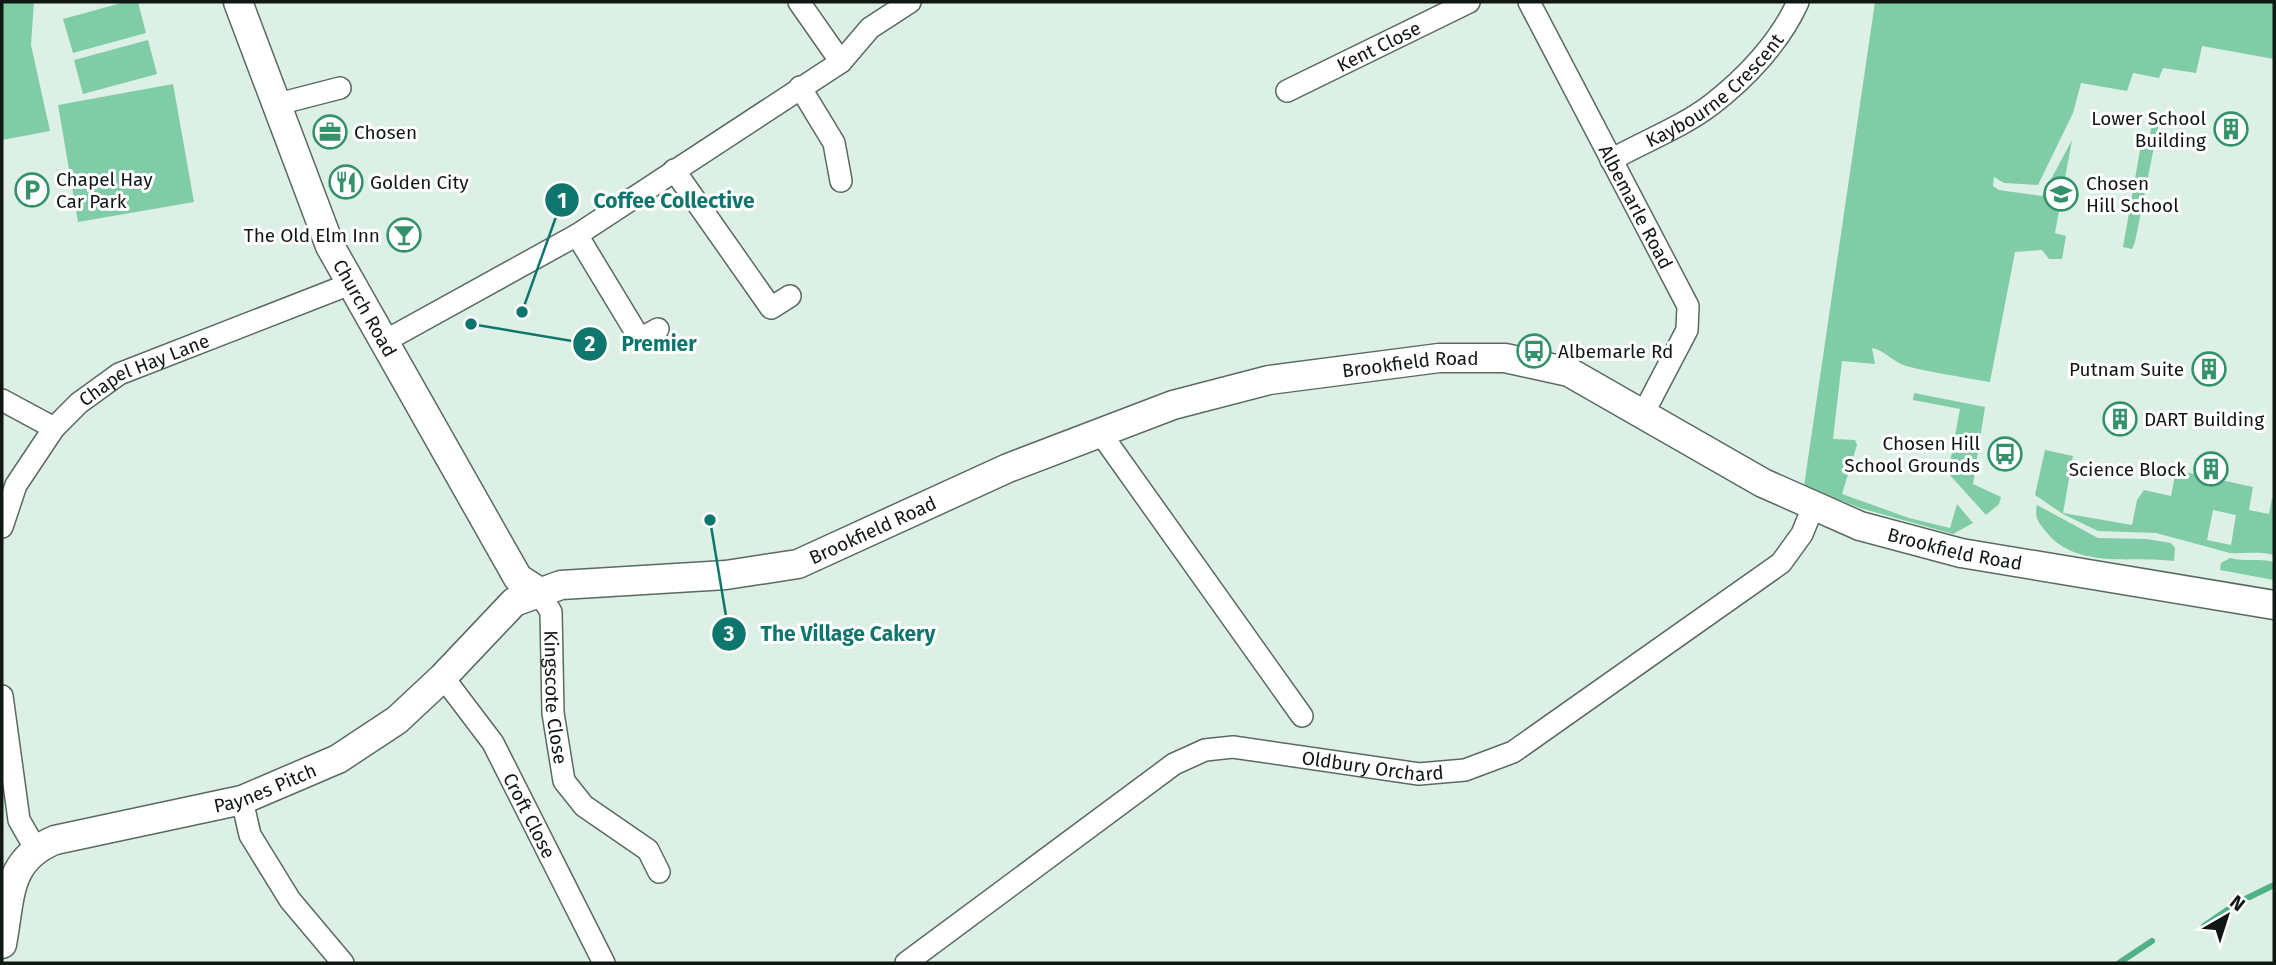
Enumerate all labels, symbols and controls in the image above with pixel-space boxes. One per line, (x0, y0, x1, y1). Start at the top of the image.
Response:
street label: Kent Close (1333, 16, 1424, 76)
street label: Kaybourne Crescent (1642, 29, 1788, 152)
place label: Lower School Building (2091, 107, 2206, 152)
building icon: Lower School Building (2212, 110, 2250, 148)
office icon: Chosen (311, 113, 349, 151)
place label: Chosen (354, 121, 417, 144)
street label: Albemarle Road (1594, 141, 1678, 273)
restaurant icon: Golden City (327, 163, 365, 201)
place label: Chapel Hay Car Park (56, 168, 153, 213)
parking icon: Chapel Hay Car Park (13, 171, 51, 209)
place label: Golden City (370, 171, 469, 194)
place label: Chosen Hill School (2086, 172, 2179, 217)
school or university icon: Chosen Hill School (2042, 175, 2080, 213)
callout: Coffee Collective (545, 179, 769, 221)
text: 1 (557, 188, 567, 214)
text: Coffee Collective (594, 188, 755, 214)
bar icon: The Old Elm Inn (385, 216, 423, 254)
place label: The Old Elm Inn (244, 224, 380, 247)
street label: Church Road (328, 255, 402, 361)
callout: Premier (573, 323, 711, 365)
street label: Chapel Hay Lane (74, 328, 212, 411)
text: 2 (585, 331, 596, 357)
text: Premier (621, 331, 697, 357)
bus stop icon: Albemarle Rd (1515, 332, 1553, 370)
place label: Albemarle Rd (1558, 340, 1673, 363)
street label: Brookfield Road (1341, 347, 1479, 382)
building icon: Putnam Suite (2190, 350, 2228, 388)
place label: Putnam Suite (2069, 358, 2184, 381)
building icon: DART Building (2101, 400, 2139, 438)
place label: DART Building (2144, 408, 2264, 431)
place label: Chosen Hill School Grounds (1844, 432, 1980, 477)
bus stop icon: Chosen Hill School Grounds (1986, 435, 2024, 473)
building icon: Science Block (2192, 450, 2230, 488)
place label: Science Block (2069, 458, 2186, 481)
street label: Brookfield Road (805, 491, 940, 569)
street label: Brookfield Road (1885, 522, 2024, 574)
callout: The Village Cakery (712, 613, 950, 655)
text: 3 (723, 621, 735, 647)
text: The Village Cakery (761, 621, 936, 647)
street label: Kingscote Close (540, 630, 573, 766)
street label: Oldbury Orchard (1300, 746, 1444, 786)
street label: Paynes Pitch (212, 758, 320, 817)
street label: Croft Close (498, 769, 561, 862)
north arrow (2192, 881, 2262, 951)
text: N (2225, 890, 2250, 916)

